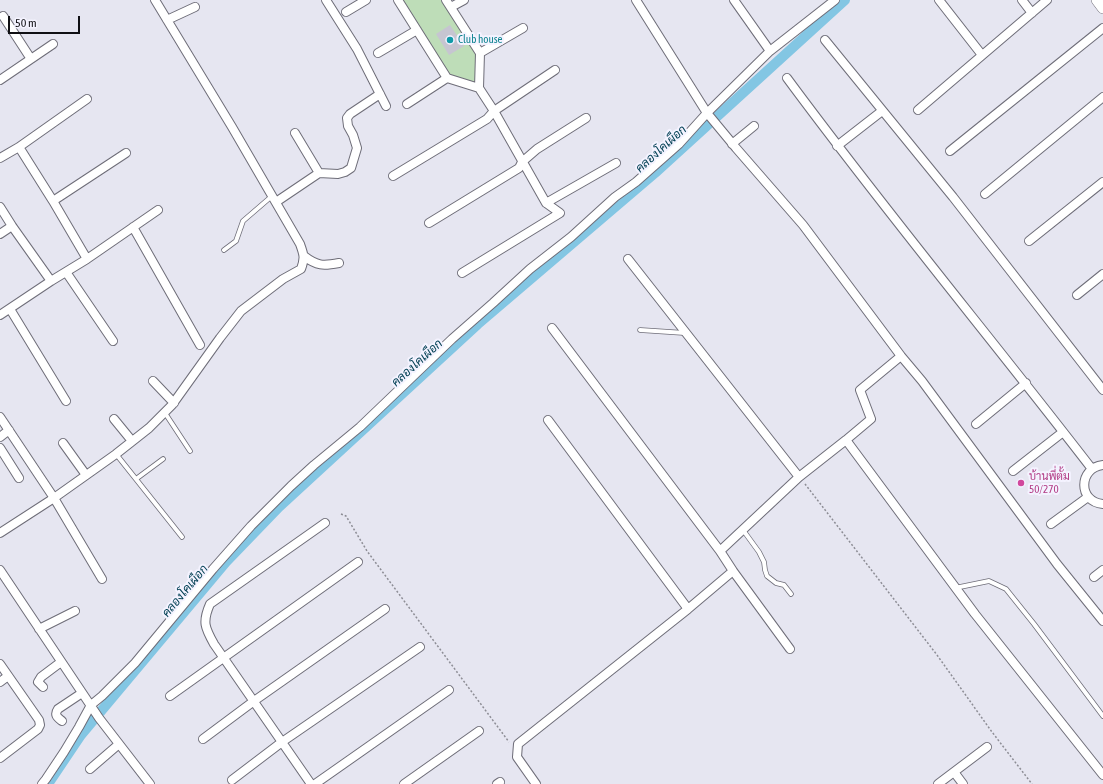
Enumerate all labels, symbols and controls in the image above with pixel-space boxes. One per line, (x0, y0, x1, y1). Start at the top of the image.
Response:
scale bar (10, 8, 82, 34)
text: 50 m (15, 16, 37, 30)
place label: Club house (458, 33, 503, 47)
marker: Club house (445, 35, 455, 45)
water label: คลองโคเผือก (633, 122, 689, 176)
water label: คลองโคเผือก (389, 336, 445, 390)
place label: บ้านพี่ตั้ม 50/270 (1029, 470, 1070, 496)
marker: บ้านพี่ตั้ม 50/270 (1016, 478, 1026, 488)
water label: คลองโคเผือก (159, 562, 211, 620)

